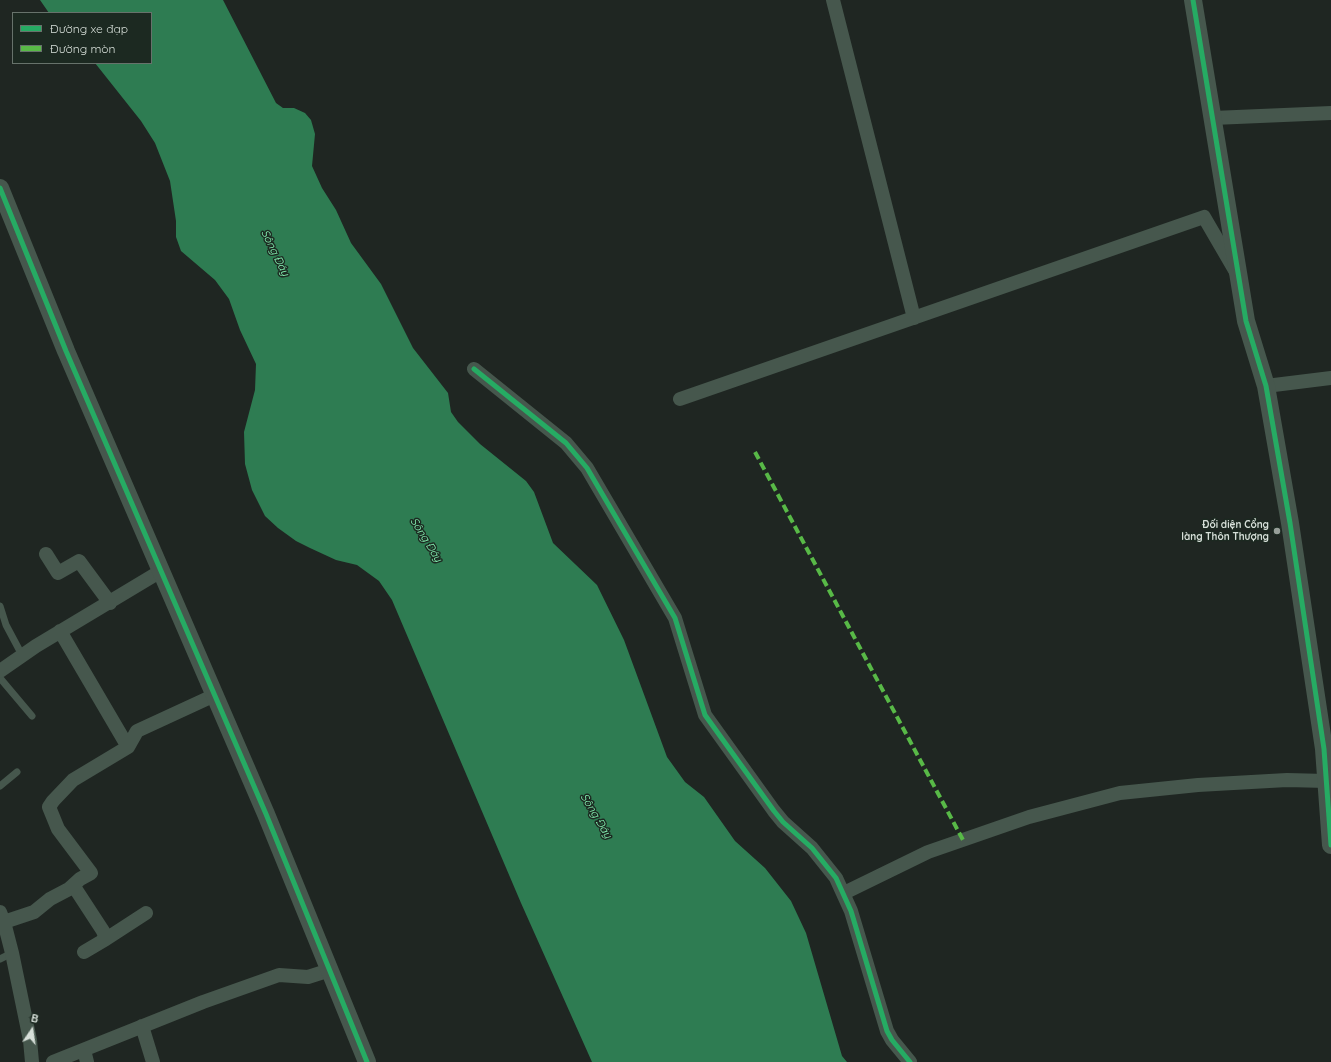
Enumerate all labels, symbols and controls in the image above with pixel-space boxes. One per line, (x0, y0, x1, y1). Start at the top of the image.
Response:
legend (12, 12, 152, 64)
text: Đường xe đạp (50, 21, 128, 36)
text: Đường mòn (50, 41, 116, 56)
water label: Sông Đáy (258, 228, 292, 278)
water label: Sông Đáy (407, 515, 445, 565)
place label: Đối diện Cổng làng Thôn Thượng (1181, 519, 1269, 542)
marker: Đối diện Cổng làng Thôn Thượng (1272, 526, 1282, 536)
water label: Sông Đáy (577, 791, 615, 841)
north arrow (12, 1010, 52, 1050)
text: B (30, 1011, 40, 1026)

